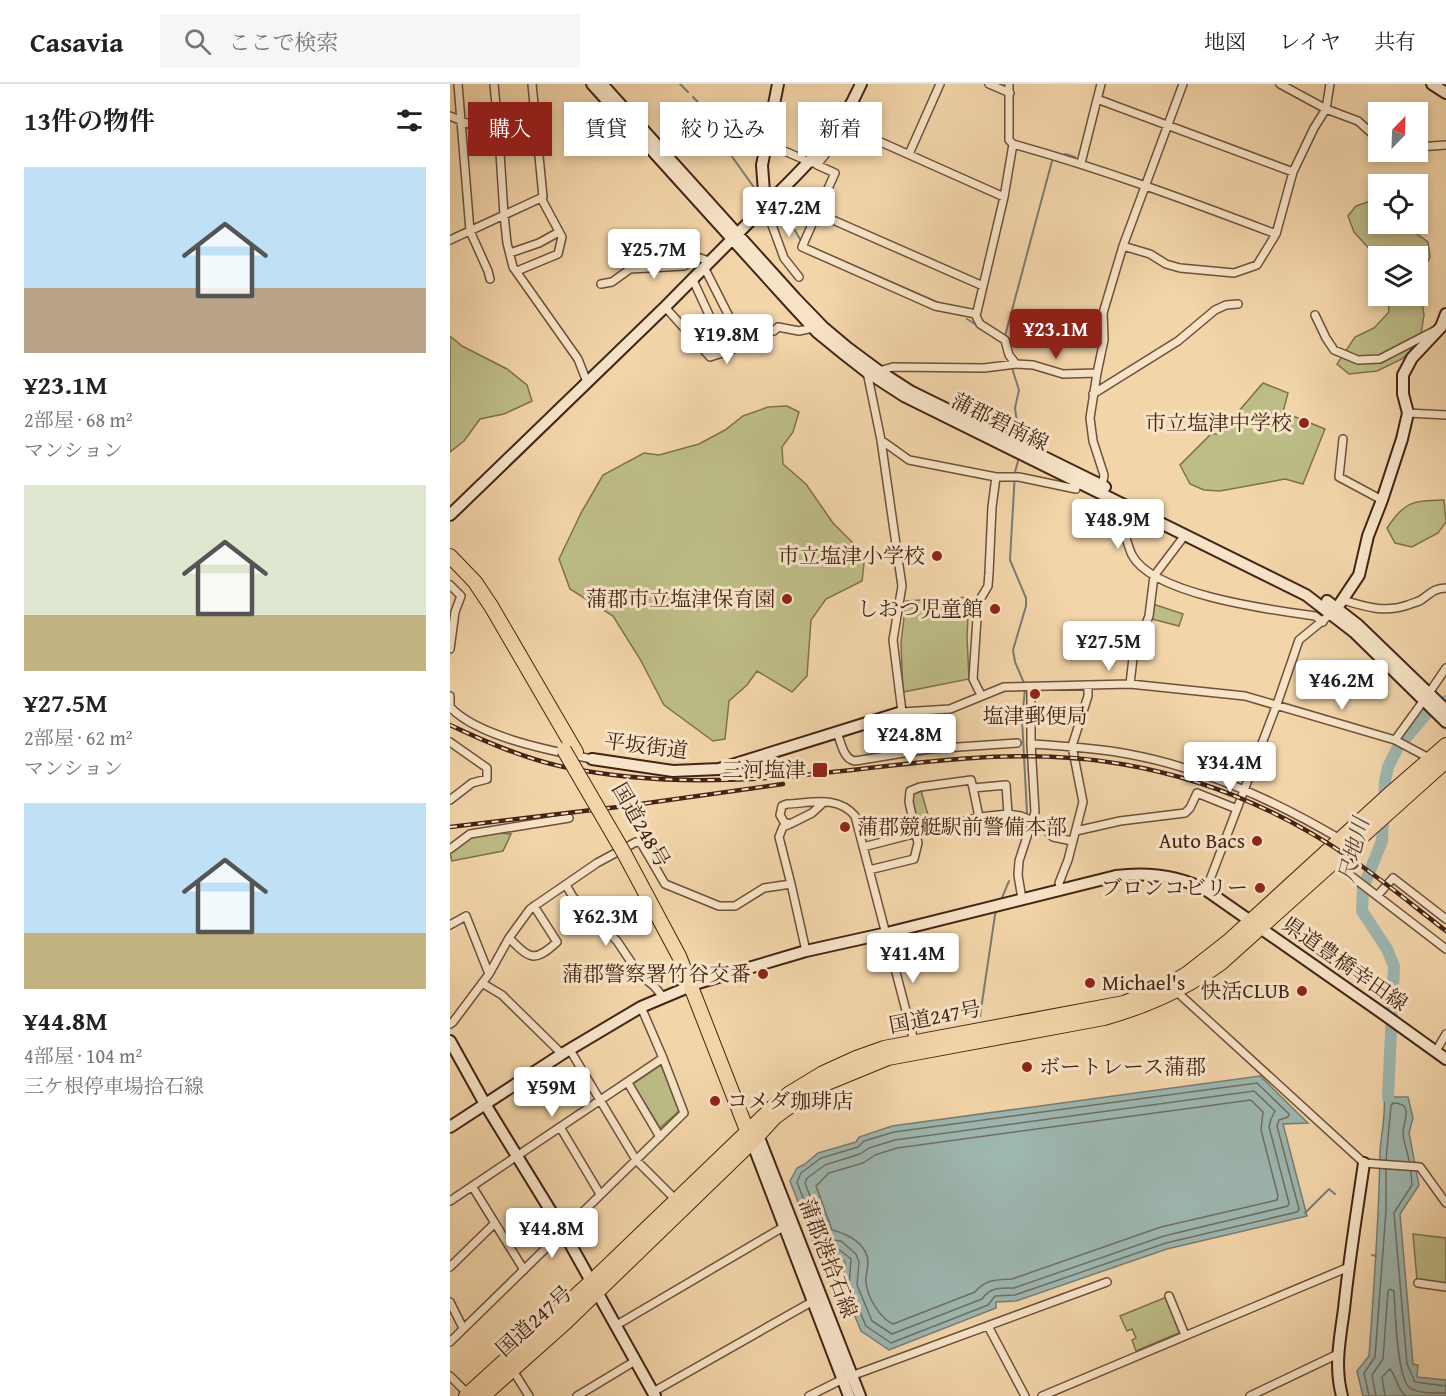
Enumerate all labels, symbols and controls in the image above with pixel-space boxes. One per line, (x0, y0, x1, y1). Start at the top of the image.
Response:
search box (160, 14, 580, 68)
text: Casavia (30, 21, 124, 62)
icon: search (181, 25, 214, 58)
text: ここで検索 (229, 26, 339, 58)
text: 地図 (1204, 26, 1246, 57)
text: レイヤ (1279, 26, 1341, 57)
text: 共有 (1374, 26, 1416, 57)
text: 13件の物件 (24, 101, 155, 140)
chip: 購入 (468, 102, 552, 156)
chip: 賃貸 (564, 102, 648, 156)
chip: 絞り込み (660, 102, 786, 156)
chip: 新着 (798, 102, 882, 156)
north arrow (1368, 102, 1428, 162)
map controls (1368, 102, 1428, 306)
icon: filters (393, 104, 426, 137)
button: locate (1368, 174, 1428, 234)
pin: ¥47.2M (740, 187, 838, 238)
text: ¥47.2M (757, 192, 821, 221)
icon: home (171, 206, 279, 314)
pin: ¥25.7M (605, 229, 703, 280)
text: ¥25.7M (622, 234, 686, 263)
button: layers (1368, 246, 1428, 306)
pin: ¥23.1M (1007, 309, 1105, 360)
pin: ¥19.8M (678, 314, 776, 365)
text: ¥23.1M (1024, 314, 1088, 343)
text: ¥19.8M (695, 319, 759, 348)
text: ¥23.1M (24, 365, 108, 404)
street label: 蒲郡碧南線 (946, 385, 1054, 458)
text: 2部屋 · 68 m² (24, 405, 133, 434)
place label: 市立塩津中学校 (1145, 407, 1292, 438)
marker: 市立塩津中学校 (1297, 416, 1311, 430)
text: マンション (24, 435, 123, 464)
pin: ¥48.9M (1069, 499, 1167, 550)
text: ¥48.9M (1086, 504, 1150, 533)
icon: home (171, 524, 279, 632)
place label: 市立塩津小学校 (778, 540, 925, 571)
marker: 市立塩津小学校 (930, 549, 944, 563)
place label: 蒲郡市立塩津保育園 (586, 583, 775, 614)
marker: 蒲郡市立塩津保育園 (780, 592, 794, 606)
place label: しおつ児童館 (857, 593, 983, 624)
marker: しおつ児童館 (988, 602, 1002, 616)
pin: ¥27.5M (1060, 621, 1158, 672)
text: ¥27.5M (1077, 626, 1141, 655)
pin: ¥46.2M (1293, 660, 1391, 711)
text: ¥46.2M (1310, 665, 1374, 694)
text: ¥27.5M (24, 683, 108, 722)
marker: 塩津郵便局 (1028, 687, 1042, 701)
place label: 塩津郵便局 (983, 700, 1088, 731)
pin: ¥24.8M (861, 714, 959, 765)
text: ¥24.8M (878, 719, 942, 748)
text: 2部屋 · 62 m² (24, 723, 133, 752)
street label: 平坂街道 (602, 725, 690, 766)
pin: ¥34.4M (1181, 742, 1279, 793)
text: ¥34.4M (1198, 747, 1262, 776)
text: マンション (24, 753, 123, 782)
place label: 三河塩津 (722, 754, 806, 785)
marker: 三河塩津 (811, 761, 829, 779)
street label: 国道248号 (605, 777, 678, 873)
place label: 蒲郡競艇駅前警備本部 (857, 811, 1067, 842)
water label: 尺地川 (1329, 812, 1377, 886)
marker: 蒲郡競艇駅前警備本部 (838, 820, 852, 834)
place label: Auto Bacs (1159, 825, 1245, 856)
marker: Auto Bacs (1250, 834, 1264, 848)
icon: home (171, 842, 279, 950)
place label: ブロンコビリー (1101, 872, 1248, 903)
marker: ブロンコビリー (1253, 881, 1267, 895)
pin: ¥62.3M (557, 896, 655, 947)
text: ¥62.3M (574, 901, 638, 930)
street label: 県道豊橋幸田線 (1276, 909, 1414, 1018)
pin: ¥41.4M (864, 933, 962, 984)
text: ¥41.4M (881, 938, 945, 967)
place label: 蒲郡警察署竹谷交番 (562, 958, 751, 989)
marker: 蒲郡警察署竹谷交番 (756, 967, 770, 981)
place label: Michael's (1102, 967, 1185, 998)
place label: 快活CLUB (1201, 975, 1290, 1006)
marker: Michael's (1083, 976, 1097, 990)
marker: 快活CLUB (1295, 984, 1309, 998)
street label: 国道247号 (886, 992, 984, 1041)
text: ¥44.8M (24, 1001, 108, 1040)
text: 4部屋 · 104 m² (24, 1041, 142, 1070)
place label: ボートレース蒲郡 (1039, 1051, 1206, 1082)
marker: ボートレース蒲郡 (1020, 1060, 1034, 1074)
pin: ¥59M (516, 1067, 588, 1118)
text: 三ケ根停車場拾石線 (24, 1071, 204, 1100)
text: ¥59M (528, 1072, 576, 1101)
place label: コメダ珈琲店 (727, 1085, 853, 1116)
marker: コメダ珈琲店 (708, 1094, 722, 1108)
street label: 蒲郡港拾石線 (791, 1193, 866, 1322)
pin: ¥44.8M (503, 1208, 601, 1259)
text: ¥44.8M (520, 1213, 584, 1242)
street label: 国道247号 (489, 1278, 579, 1363)

